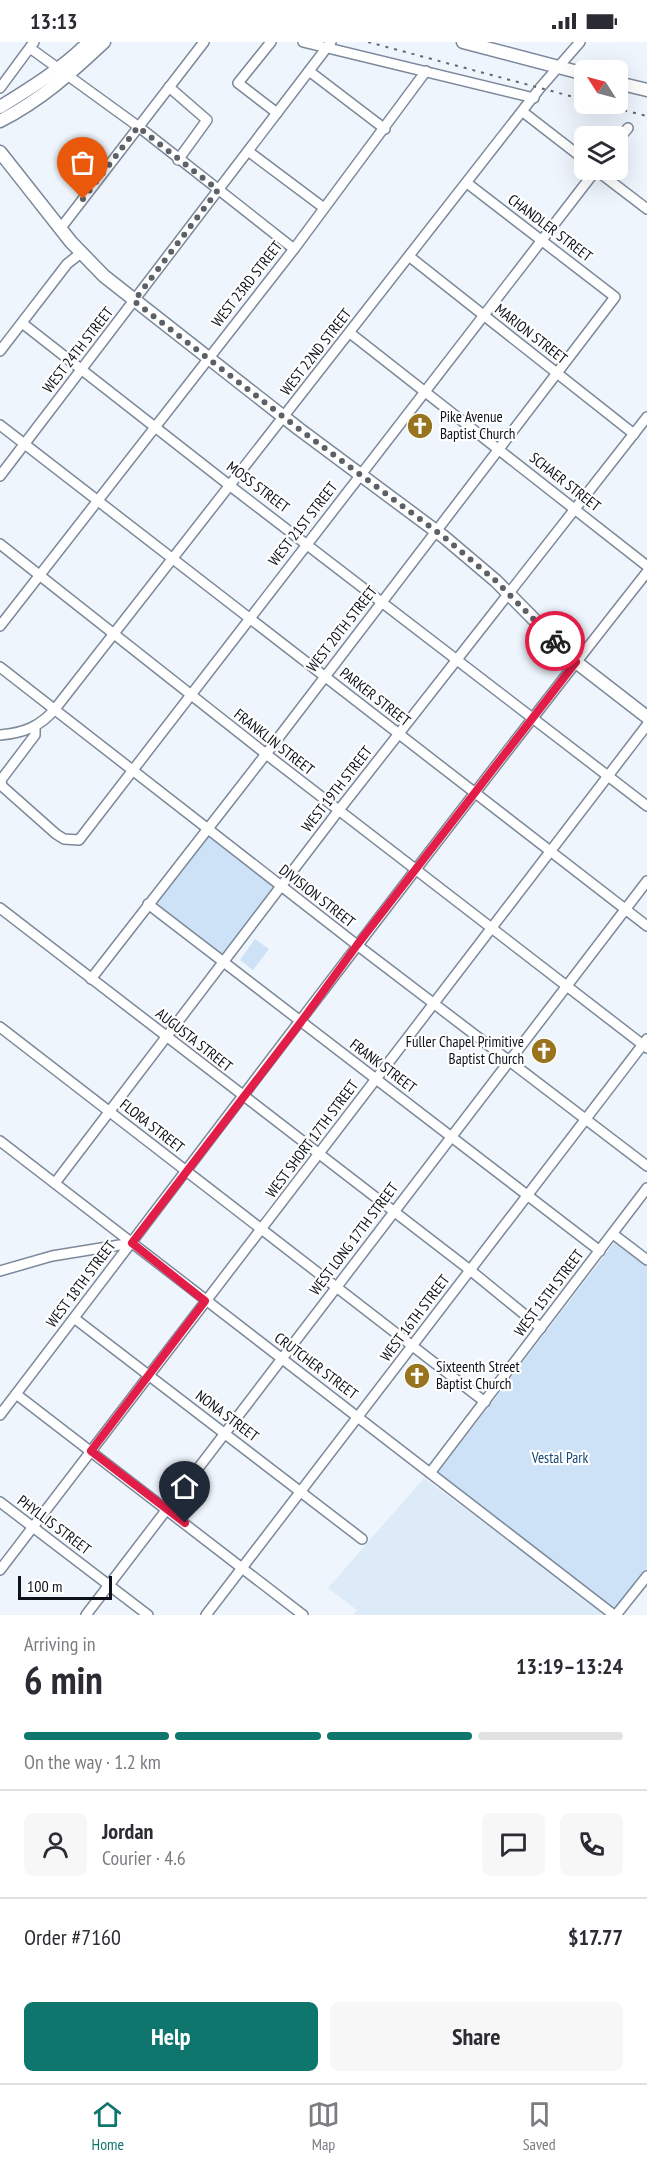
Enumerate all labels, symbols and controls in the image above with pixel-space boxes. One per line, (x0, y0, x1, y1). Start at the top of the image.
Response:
text: 13:13 (30, 7, 78, 35)
north arrow (574, 60, 628, 114)
map controls (574, 60, 628, 180)
button: layers (574, 126, 628, 180)
pin (57, 137, 108, 199)
icon: bag (66, 146, 99, 179)
street label: CHANDLER STREET (504, 190, 597, 266)
street label: WEST 23RD STREET (207, 237, 286, 331)
street label: MARION STREET (491, 299, 572, 368)
street label: WEST 24TH STREET (38, 303, 117, 396)
street label: WEST 22ND STREET (276, 304, 356, 399)
place label: Pike Avenue Baptist Church (440, 407, 515, 443)
church icon: Pike Avenue Baptist Church (405, 411, 435, 441)
street label: SCHAER STREET (526, 448, 605, 515)
street label: MOSS STREET (223, 457, 294, 517)
street label: WEST 21ST STREET (264, 478, 342, 570)
street label: WEST 20TH STREET (302, 582, 381, 675)
courier (525, 611, 585, 671)
icon: bike (539, 625, 572, 658)
street label: PARKER STREET (336, 663, 415, 730)
street label: FRANKLIN STREET (230, 704, 318, 779)
street label: WEST 19TH STREET (297, 742, 376, 835)
street label: DIVISION STREET (276, 860, 359, 931)
street label: AUGUSTA STREET (152, 1004, 237, 1076)
place label: Fuller Chapel Primitive Baptist Church (406, 1032, 524, 1068)
street label: FRANK STREET (346, 1034, 421, 1097)
church icon: Fuller Chapel Primitive Baptist Church (529, 1036, 559, 1066)
street label: WEST SHORT 17TH STREET (261, 1076, 362, 1201)
street label: FLORA STREET (116, 1095, 188, 1157)
street label: WEST LONG 17TH STREET (305, 1178, 402, 1299)
street label: WEST 18TH STREET (42, 1236, 120, 1331)
street label: WEST 15TH STREET (510, 1245, 588, 1340)
street label: WEST 16TH STREET (376, 1270, 454, 1365)
street label: CRUTCHER STREET (271, 1328, 362, 1403)
place label: Sixteenth Street Baptist Church (436, 1357, 520, 1393)
church icon: Sixteenth Street Baptist Church (402, 1361, 432, 1391)
street label: NONA STREET (192, 1386, 263, 1446)
park label: Vestal Park (531, 1448, 588, 1467)
pin (159, 1461, 210, 1523)
icon: home (168, 1470, 201, 1503)
street label: PHYLLIS STREET (14, 1491, 95, 1559)
scale bar (18, 1573, 112, 1600)
text: 100 m (27, 1576, 62, 1596)
text: Arriving in (24, 1631, 96, 1657)
text: 13:19–13:24 (516, 1652, 623, 1680)
text: 6 min (24, 1654, 103, 1705)
text: On the way · 1.2 km (24, 1749, 161, 1775)
button: person (24, 1813, 87, 1876)
button: chat (482, 1813, 545, 1876)
button: phone (560, 1813, 623, 1876)
text: Jordan (102, 1817, 153, 1845)
text: Courier · 4.6 (102, 1845, 186, 1871)
text: Order #7160 (24, 1923, 121, 1951)
text: $17.77 (568, 1923, 623, 1951)
button: Help (24, 2002, 318, 2071)
button: Share (330, 2002, 623, 2071)
tab: Home (91, 2098, 124, 2154)
tab: Map (307, 2098, 340, 2154)
tab: Saved (523, 2098, 556, 2154)

